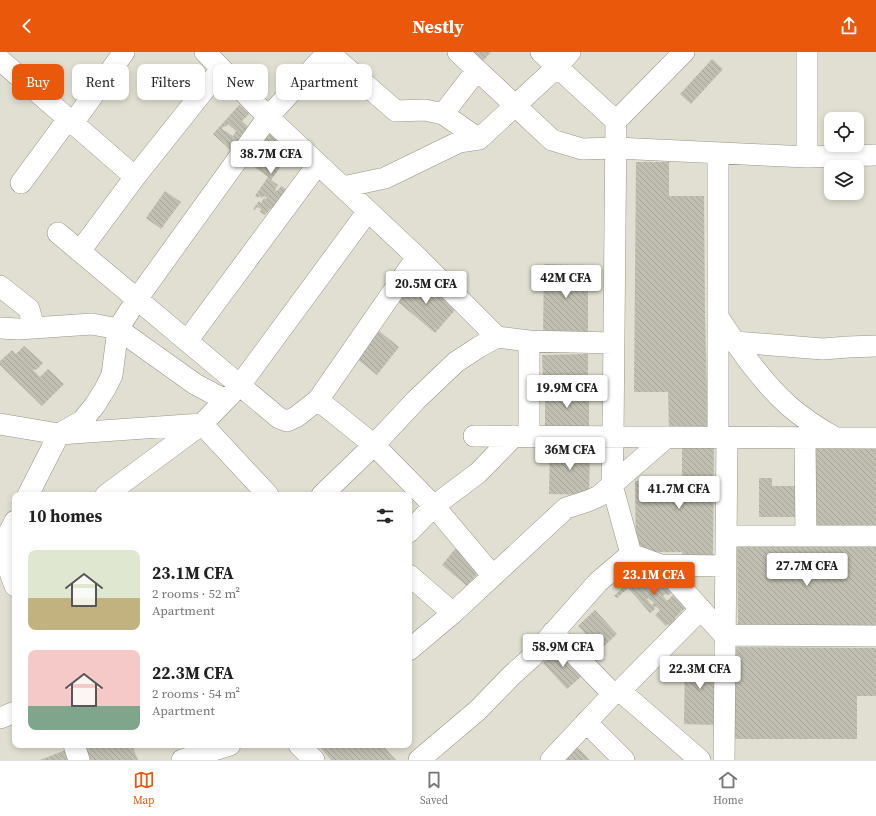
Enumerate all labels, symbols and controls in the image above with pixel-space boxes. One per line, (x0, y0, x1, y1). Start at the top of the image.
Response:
text: Nestly (412, 14, 464, 39)
icon: back (16, 15, 38, 37)
icon: share (838, 15, 860, 37)
chip: Buy (12, 64, 64, 100)
chip: Rent (72, 64, 129, 100)
chip: Filters (137, 64, 205, 100)
chip: New (213, 64, 268, 100)
chip: Apartment (276, 64, 372, 100)
map controls (824, 112, 864, 200)
button: locate (824, 112, 864, 152)
pin: 38.7M CFA (225, 141, 317, 175)
text: 38.7M CFA (240, 145, 302, 162)
button: layers (824, 160, 864, 200)
pin: 42M CFA (529, 265, 603, 299)
text: 42M CFA (540, 269, 592, 286)
pin: 20.5M CFA (380, 271, 472, 305)
text: 20.5M CFA (395, 275, 457, 292)
pin: 19.9M CFA (521, 375, 613, 409)
text: 19.9M CFA (536, 379, 598, 396)
pin: 36M CFA (533, 437, 607, 471)
text: 36M CFA (544, 441, 596, 458)
pin: 41.7M CFA (633, 476, 725, 510)
text: 41.7M CFA (648, 480, 710, 497)
text: 10 homes (28, 504, 102, 528)
icon: filters (374, 505, 396, 527)
pin: 27.7M CFA (761, 553, 853, 587)
text: 27.7M CFA (776, 557, 838, 574)
text: 23.1M CFA (152, 561, 234, 585)
pin: 23.1M CFA (608, 562, 700, 596)
icon: home (60, 566, 108, 614)
text: 23.1M CFA (623, 566, 685, 583)
text: 2 rooms · 52 m² (152, 585, 240, 602)
text: Apartment (152, 602, 215, 619)
pin: 58.9M CFA (517, 634, 609, 668)
text: 58.9M CFA (532, 638, 594, 655)
pin: 22.3M CFA (654, 656, 746, 690)
text: 22.3M CFA (669, 660, 731, 677)
text: 22.3M CFA (152, 661, 234, 685)
icon: home (60, 666, 108, 714)
text: 2 rooms · 54 m² (152, 685, 240, 702)
text: Apartment (152, 702, 215, 719)
tab: Map (133, 769, 155, 808)
tab: Saved (420, 769, 448, 808)
tab: Home (713, 769, 743, 808)

